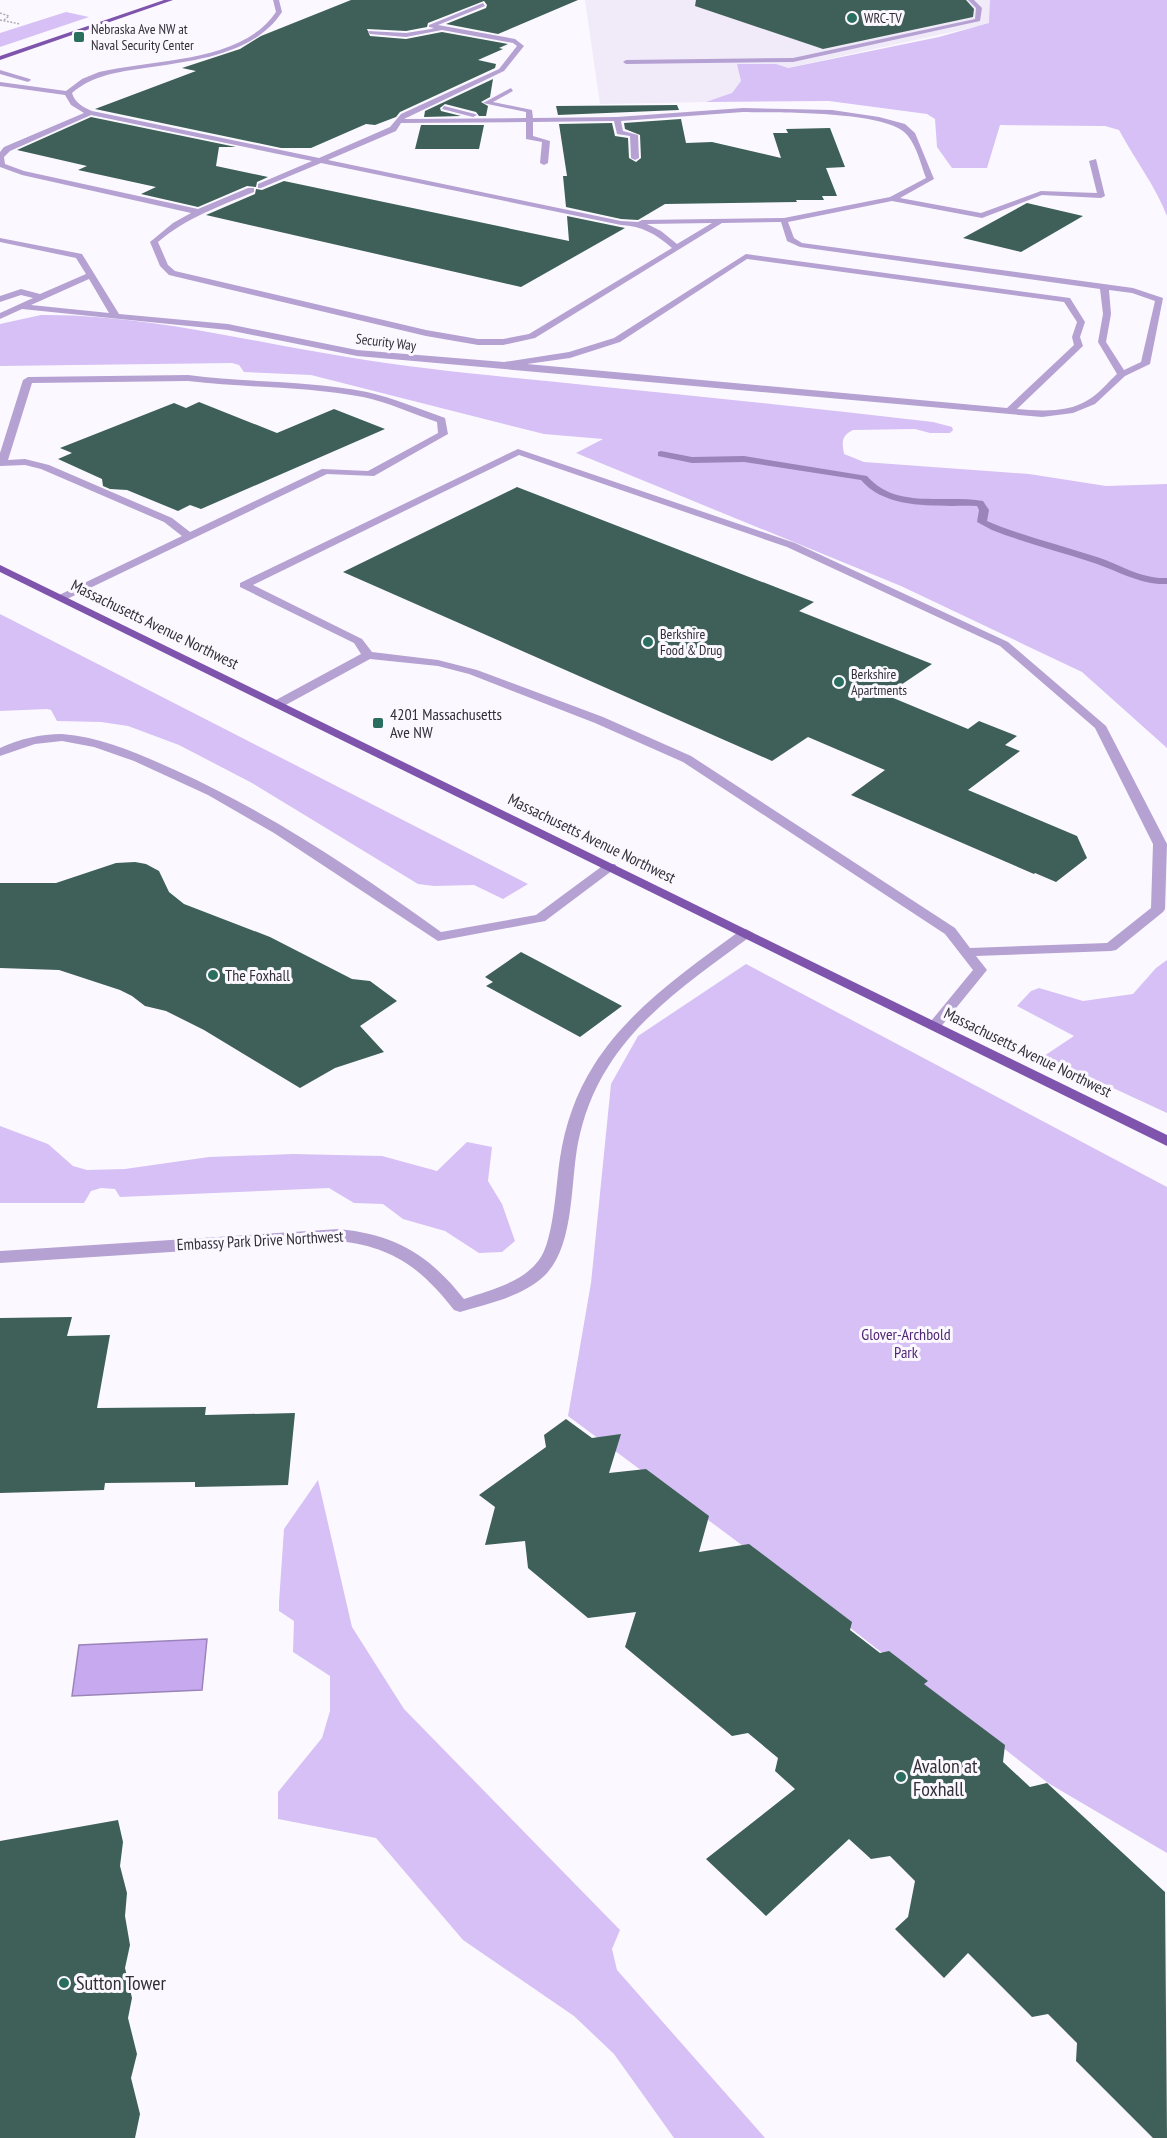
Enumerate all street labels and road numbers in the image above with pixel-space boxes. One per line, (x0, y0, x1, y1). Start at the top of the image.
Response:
street label: Security Way (355, 329, 418, 355)
street label: Massachusetts Avenue Northwest (68, 575, 243, 674)
street label: Massachusetts Avenue Northwest (505, 789, 680, 888)
street label: Massachusetts Avenue Northwest (941, 1003, 1116, 1102)
street label: Embassy Park Drive Northwest (176, 1226, 345, 1254)

